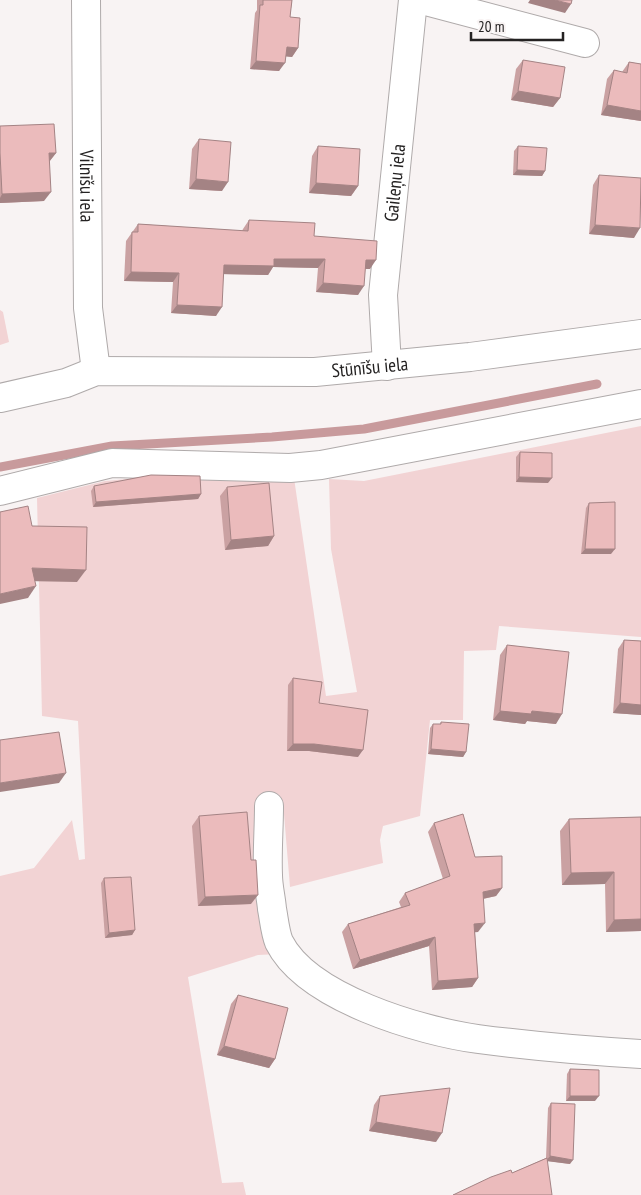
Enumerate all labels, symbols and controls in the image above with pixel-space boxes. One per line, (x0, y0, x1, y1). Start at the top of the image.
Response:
scale bar (471, 10, 564, 42)
text: 20 m (478, 17, 504, 36)
street label: Gaileņu iela (379, 143, 410, 223)
street label: Vilnīšu iela (75, 149, 99, 222)
street label: Stūnīšu iela (330, 351, 409, 382)

